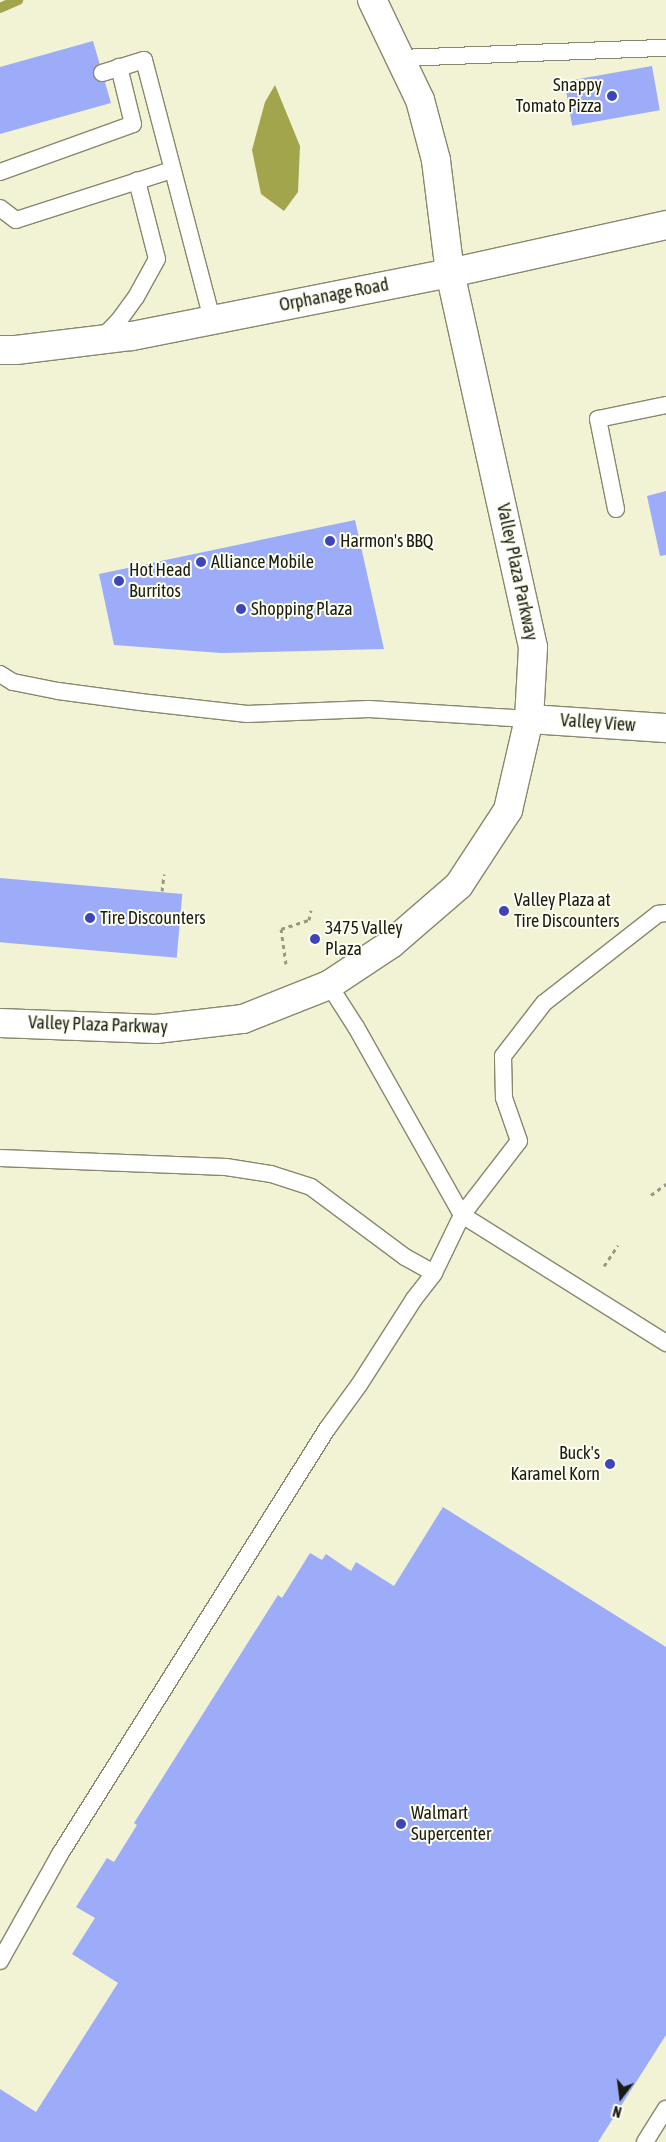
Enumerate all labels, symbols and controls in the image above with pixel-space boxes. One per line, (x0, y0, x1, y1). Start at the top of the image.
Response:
place label: Snappy Tomato Pizza (516, 75, 602, 118)
marker: Snappy Tomato Pizza (606, 90, 618, 102)
street label: Orphanage Road (277, 274, 391, 316)
street label: Valley Plaza Parkway (492, 501, 542, 643)
place label: Harmon's BBQ (340, 530, 433, 552)
marker: Harmon's BBQ (324, 535, 336, 547)
place label: Alliance Mobile (211, 551, 314, 573)
marker: Alliance Mobile (195, 556, 207, 568)
place label: Hot Head Burritos (129, 560, 191, 602)
marker: Hot Head Burritos (113, 575, 125, 587)
place label: Shopping Plaza (251, 598, 353, 620)
marker: Shopping Plaza (235, 603, 247, 615)
street label: Valley View (560, 710, 636, 736)
place label: Valley Plaza at Tire Discounters (514, 890, 620, 932)
marker: Valley Plaza at Tire Discounters (498, 905, 510, 917)
place label: Tire Discounters (100, 907, 206, 929)
marker: Tire Discounters (84, 912, 96, 924)
place label: 3475 Valley Plaza (325, 918, 403, 961)
marker: 3475 Valley Plaza (309, 933, 321, 945)
street label: Valley Plaza Parkway (28, 1012, 168, 1038)
place label: Buck's Karamel Korn (511, 1443, 600, 1486)
marker: Buck's Karamel Korn (604, 1458, 616, 1470)
place label: Walmart Supercenter (411, 1803, 491, 1846)
marker: Walmart Supercenter (395, 1818, 407, 1830)
north arrow (596, 2072, 646, 2122)
text: N (611, 2103, 623, 2120)

